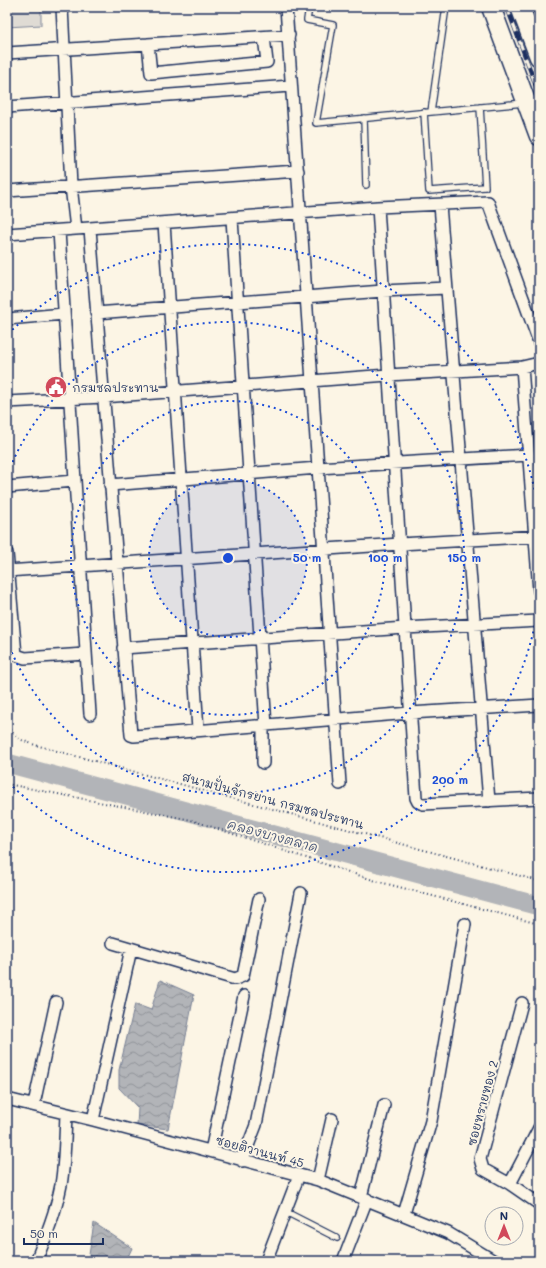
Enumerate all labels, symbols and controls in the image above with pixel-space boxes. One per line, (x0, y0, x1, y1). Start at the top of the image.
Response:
public building icon: กรมชลประทาน (43, 374, 69, 400)
place label: กรมชลประทาน (72, 379, 159, 395)
text: 50 m (293, 549, 321, 565)
text: 100 m (368, 549, 402, 565)
text: 150 m (447, 549, 481, 565)
centre of rings (221, 551, 235, 565)
street label: สนามปั่นจักรยาน กรมชลประทาน (180, 766, 367, 832)
text: 200 m (432, 771, 468, 787)
water label: คลองบางตลาด (226, 815, 320, 855)
street label: ซอยทรายทอง 2 (463, 1058, 501, 1148)
street label: ซอยติวานนท์ 45 (214, 1132, 306, 1170)
north arrow (484, 1206, 524, 1246)
text: N (500, 1208, 508, 1223)
scale bar (24, 1220, 103, 1246)
text: 50 m (30, 1225, 58, 1241)

